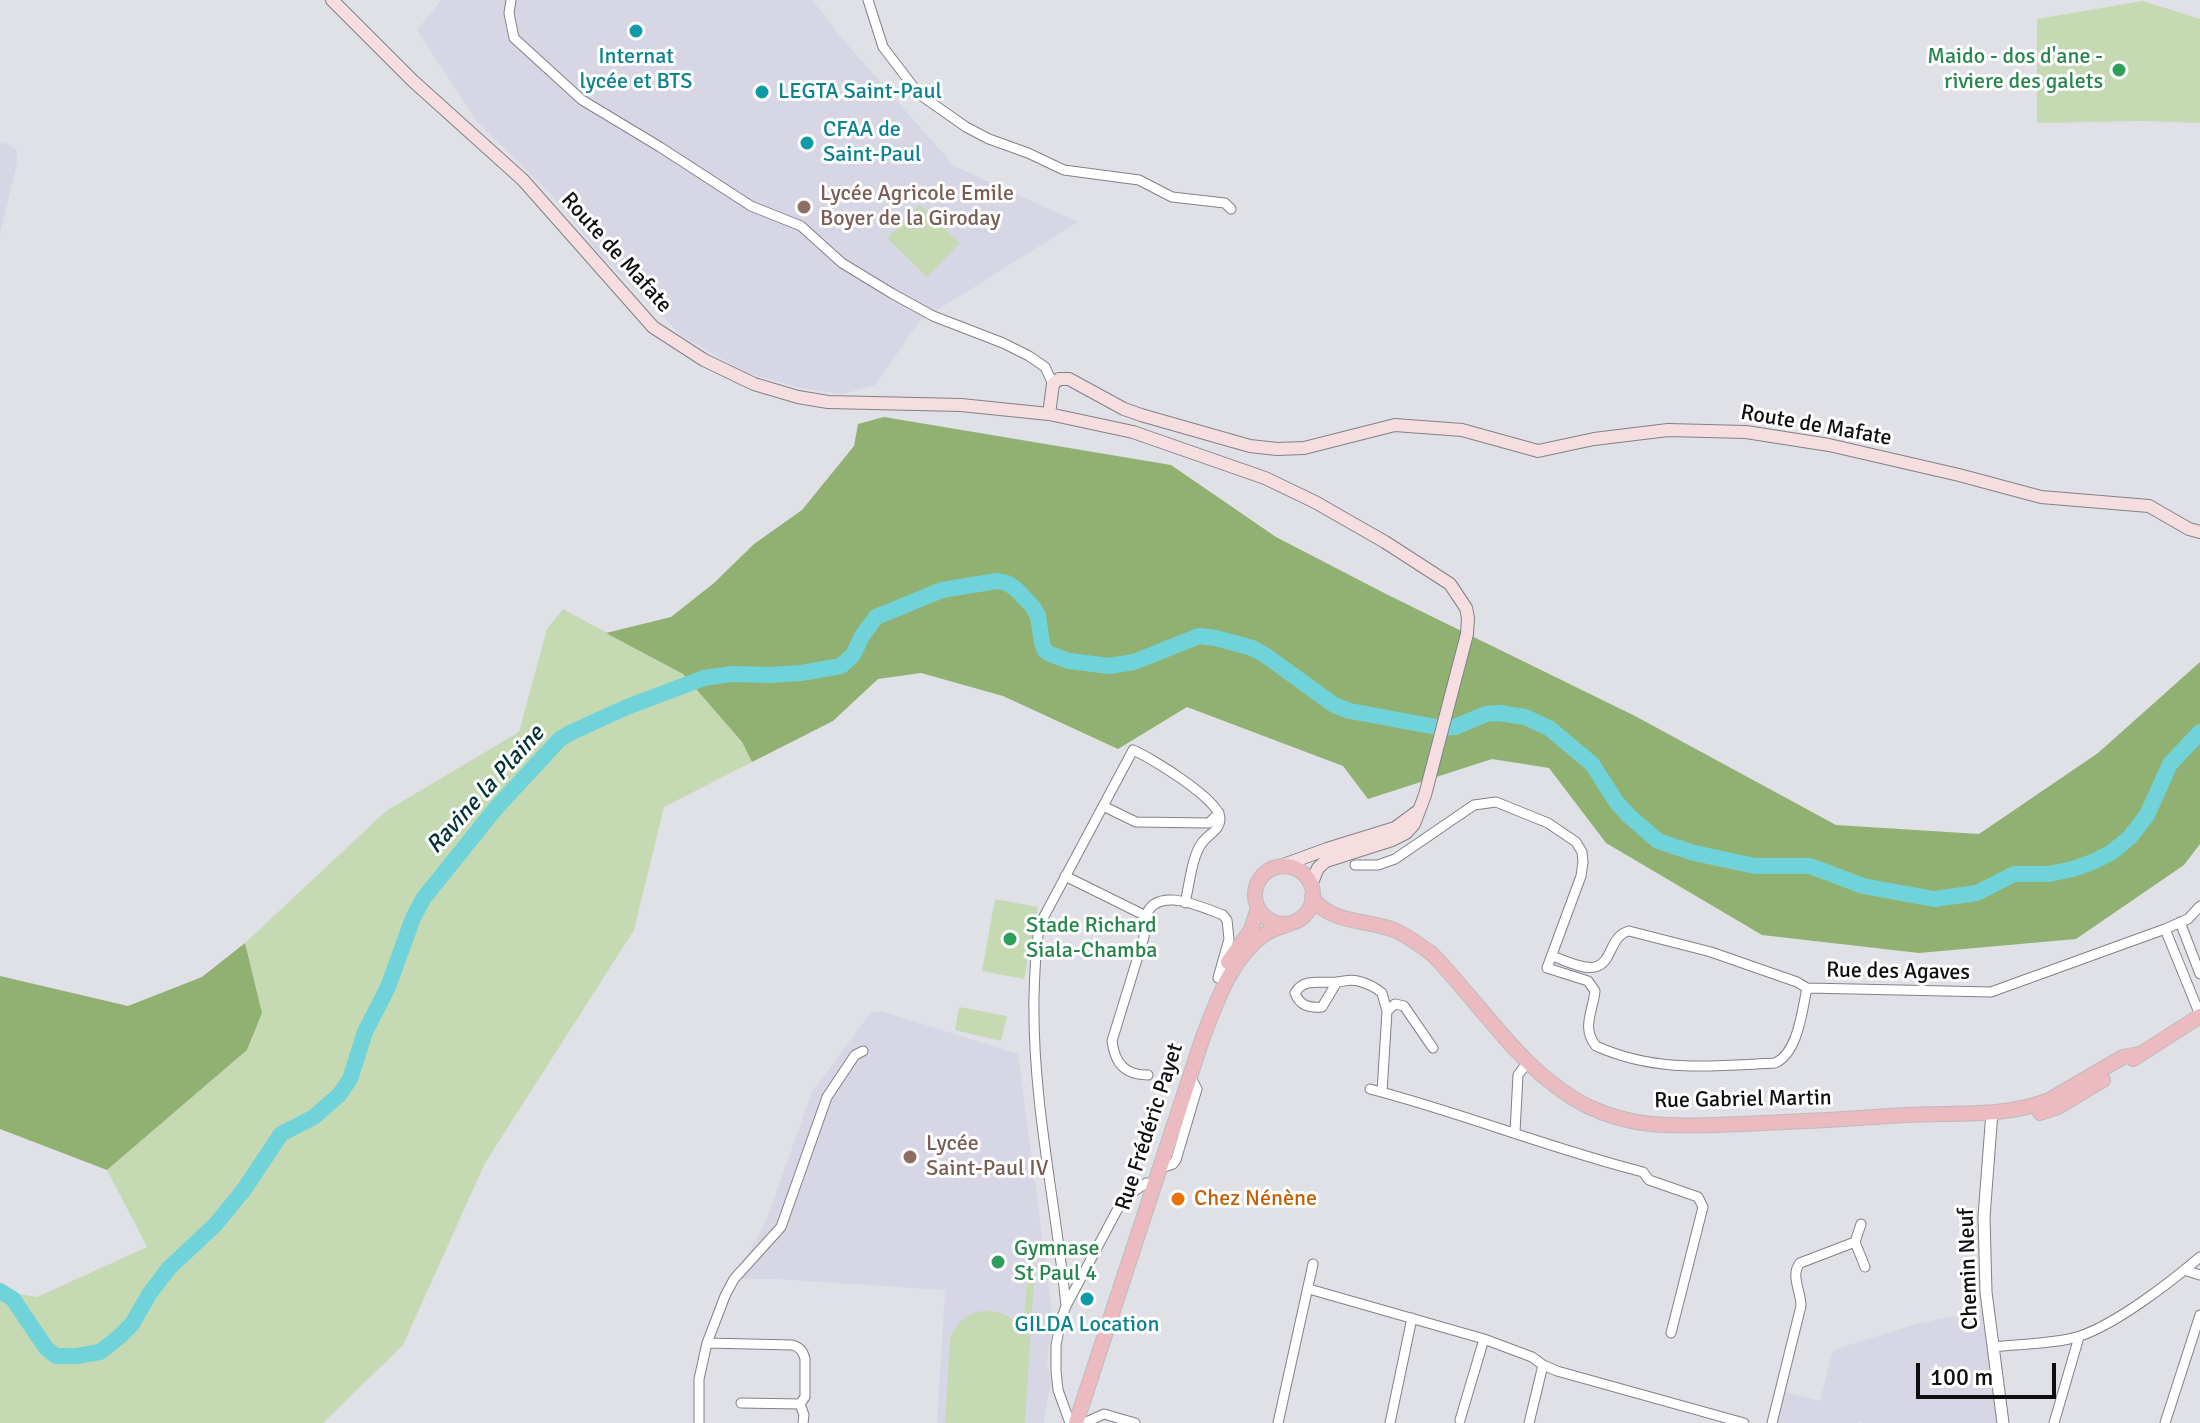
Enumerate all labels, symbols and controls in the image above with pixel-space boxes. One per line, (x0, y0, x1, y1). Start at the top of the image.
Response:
marker: Internat lycée et BTS (627, 22, 645, 40)
place label: Internat lycée et BTS (580, 44, 692, 96)
place label: Maido - dos d'ane - riviere des galets (1927, 44, 2103, 96)
marker: Maido - dos d'ane - riviere des galets (2110, 61, 2128, 79)
place label: LEGTA Saint-Paul (778, 79, 942, 105)
marker: LEGTA Saint-Paul (753, 83, 771, 101)
place label: CFAA de Saint-Paul (823, 117, 921, 168)
marker: CFAA de Saint-Paul (798, 134, 816, 152)
place label: Lycée Agricole Emile Boyer de la Giroday (820, 181, 1014, 232)
street label: Route de Mafate (555, 187, 677, 319)
marker: Lycée Agricole Emile Boyer de la Giroday (795, 198, 813, 216)
street label: Route de Mafate (1738, 400, 1894, 452)
water label: Ravine la Plaine (421, 720, 551, 860)
place label: Stade Richard Siala-Chamba (1026, 913, 1157, 964)
marker: Stade Richard Siala-Chamba (1001, 930, 1019, 948)
street label: Rue des Agaves (1826, 958, 1970, 986)
street label: Rue Frédéric Payet (1111, 1040, 1189, 1214)
street label: Rue Gabriel Martin (1654, 1085, 1832, 1115)
place label: Lycée Saint-Paul IV (926, 1131, 1048, 1182)
marker: Lycée Saint-Paul IV (901, 1148, 919, 1166)
place label: Chez Nénène (1194, 1186, 1317, 1212)
marker: Chez Nénène (1169, 1190, 1187, 1208)
street label: Chemin Neuf (1954, 1208, 1984, 1330)
place label: Gymnase St Paul 4 (1014, 1236, 1100, 1288)
marker: Gymnase St Paul 4 (989, 1253, 1007, 1271)
marker: GILDA Location (1078, 1290, 1096, 1308)
place label: GILDA Location (1014, 1312, 1160, 1338)
scale bar (1920, 1347, 2060, 1397)
text: 100 m (1930, 1362, 1993, 1392)

